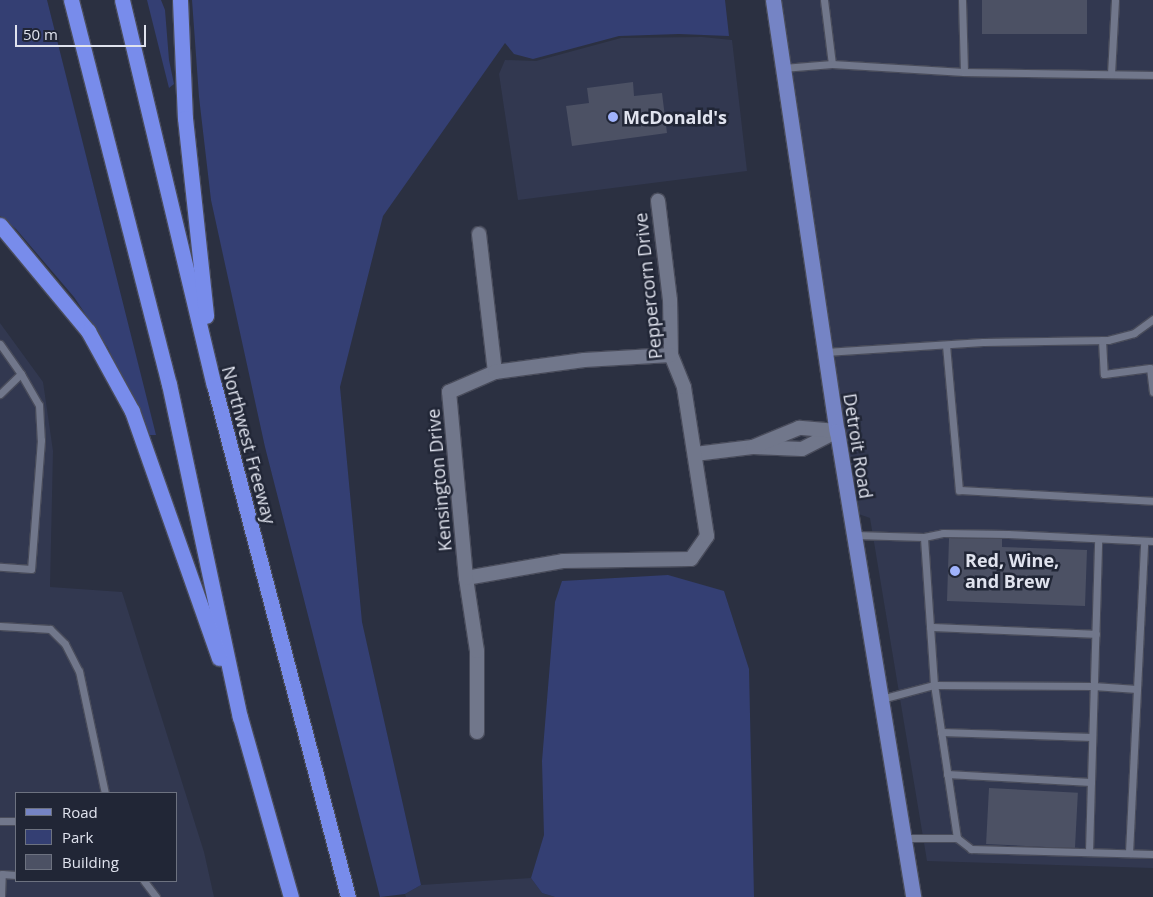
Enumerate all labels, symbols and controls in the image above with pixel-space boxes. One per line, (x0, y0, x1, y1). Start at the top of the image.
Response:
scale bar (18, 15, 149, 47)
text: 50 m (23, 24, 58, 44)
place label: McDonald's (623, 106, 727, 128)
marker: McDonald's (607, 111, 619, 123)
street label: Peppercorn Drive (630, 212, 666, 360)
street label: Northwest Freeway (218, 364, 280, 526)
street label: Detroit Road (839, 392, 877, 500)
street label: Kensington Drive (422, 408, 456, 552)
place label: Red, Wine, and Brew (965, 550, 1059, 592)
marker: Red, Wine, and Brew (949, 565, 961, 577)
legend (15, 792, 178, 882)
text: Road (62, 802, 98, 822)
text: Park (62, 827, 93, 847)
text: Building (62, 852, 119, 872)

